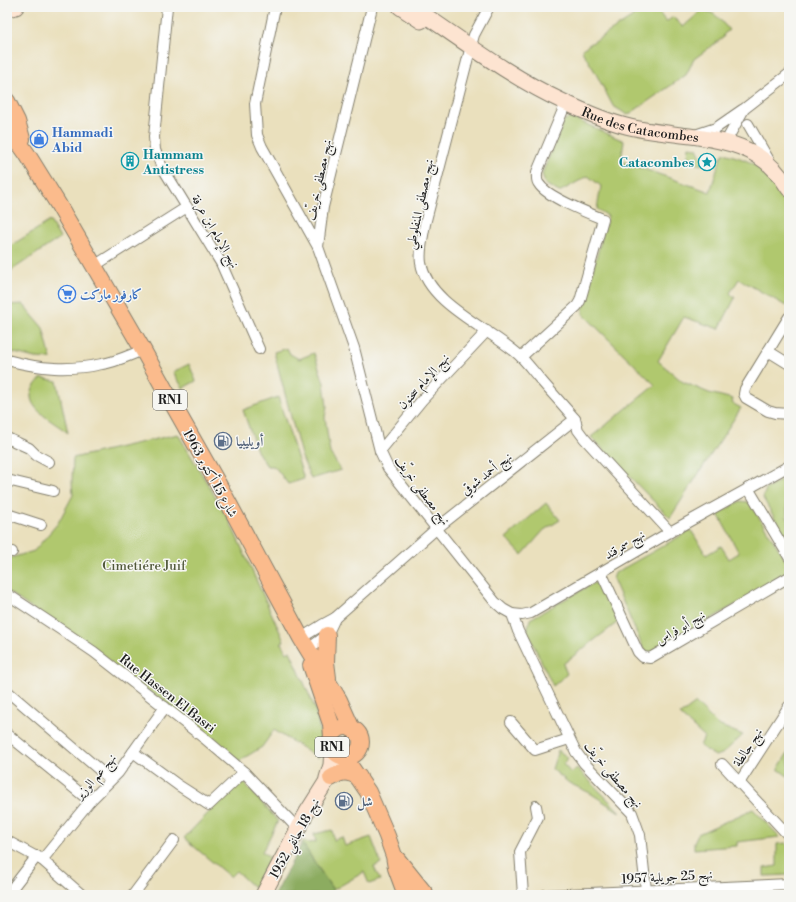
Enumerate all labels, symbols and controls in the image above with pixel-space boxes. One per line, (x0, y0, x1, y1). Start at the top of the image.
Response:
street label: Rue des Catacombes (579, 104, 700, 146)
place label: Hammadi Abid (51, 125, 113, 156)
shop icon: Hammadi Abid (29, 129, 49, 149)
street label: نهج مصطفى خريّف (301, 138, 338, 223)
place label: Hammam Antistress (142, 147, 204, 178)
building icon: Hammam Antistress (120, 151, 140, 171)
place icon: Catacombes (697, 152, 717, 172)
place label: Catacombes (619, 155, 694, 171)
street label: نهج مصطفى المنفلوطي (403, 158, 441, 252)
street label: نهج الإمام ابن عرفة (185, 192, 243, 272)
supermarket icon: كارفور ماركت (57, 284, 77, 304)
place label: كارفور ماركت (80, 287, 142, 303)
street label: نهج الإمام سحنون (394, 350, 455, 415)
road number: RN1 (153, 390, 187, 410)
street label: شارع 15 أكتوبر 1963 (177, 426, 242, 522)
fuel station icon: أويليبيا (213, 431, 233, 451)
place label: أويليبيا (236, 433, 264, 450)
street label: نهج أحمد شوقي (457, 448, 517, 501)
street label: نهج مصطفى خريّف (389, 452, 455, 530)
street label: نهج سمرقند (601, 527, 649, 566)
park label: Cimetiére Juif (102, 558, 187, 574)
street label: نهج أبو فراس (652, 606, 710, 651)
street label: Rue Hassen El Basri (116, 651, 219, 736)
street label: نهج جالطة (729, 725, 769, 772)
road number: RN1 (315, 737, 349, 757)
street label: نهج مصطفى خريّف (578, 737, 647, 813)
street label: نهج عم الوزير (70, 750, 123, 807)
fuel station icon: شل (334, 791, 354, 811)
place label: شل (357, 794, 373, 811)
street label: نهج 18 جانفي 1952 (266, 796, 328, 884)
street label: نهج 25 جويلية 1957 (621, 867, 713, 890)

